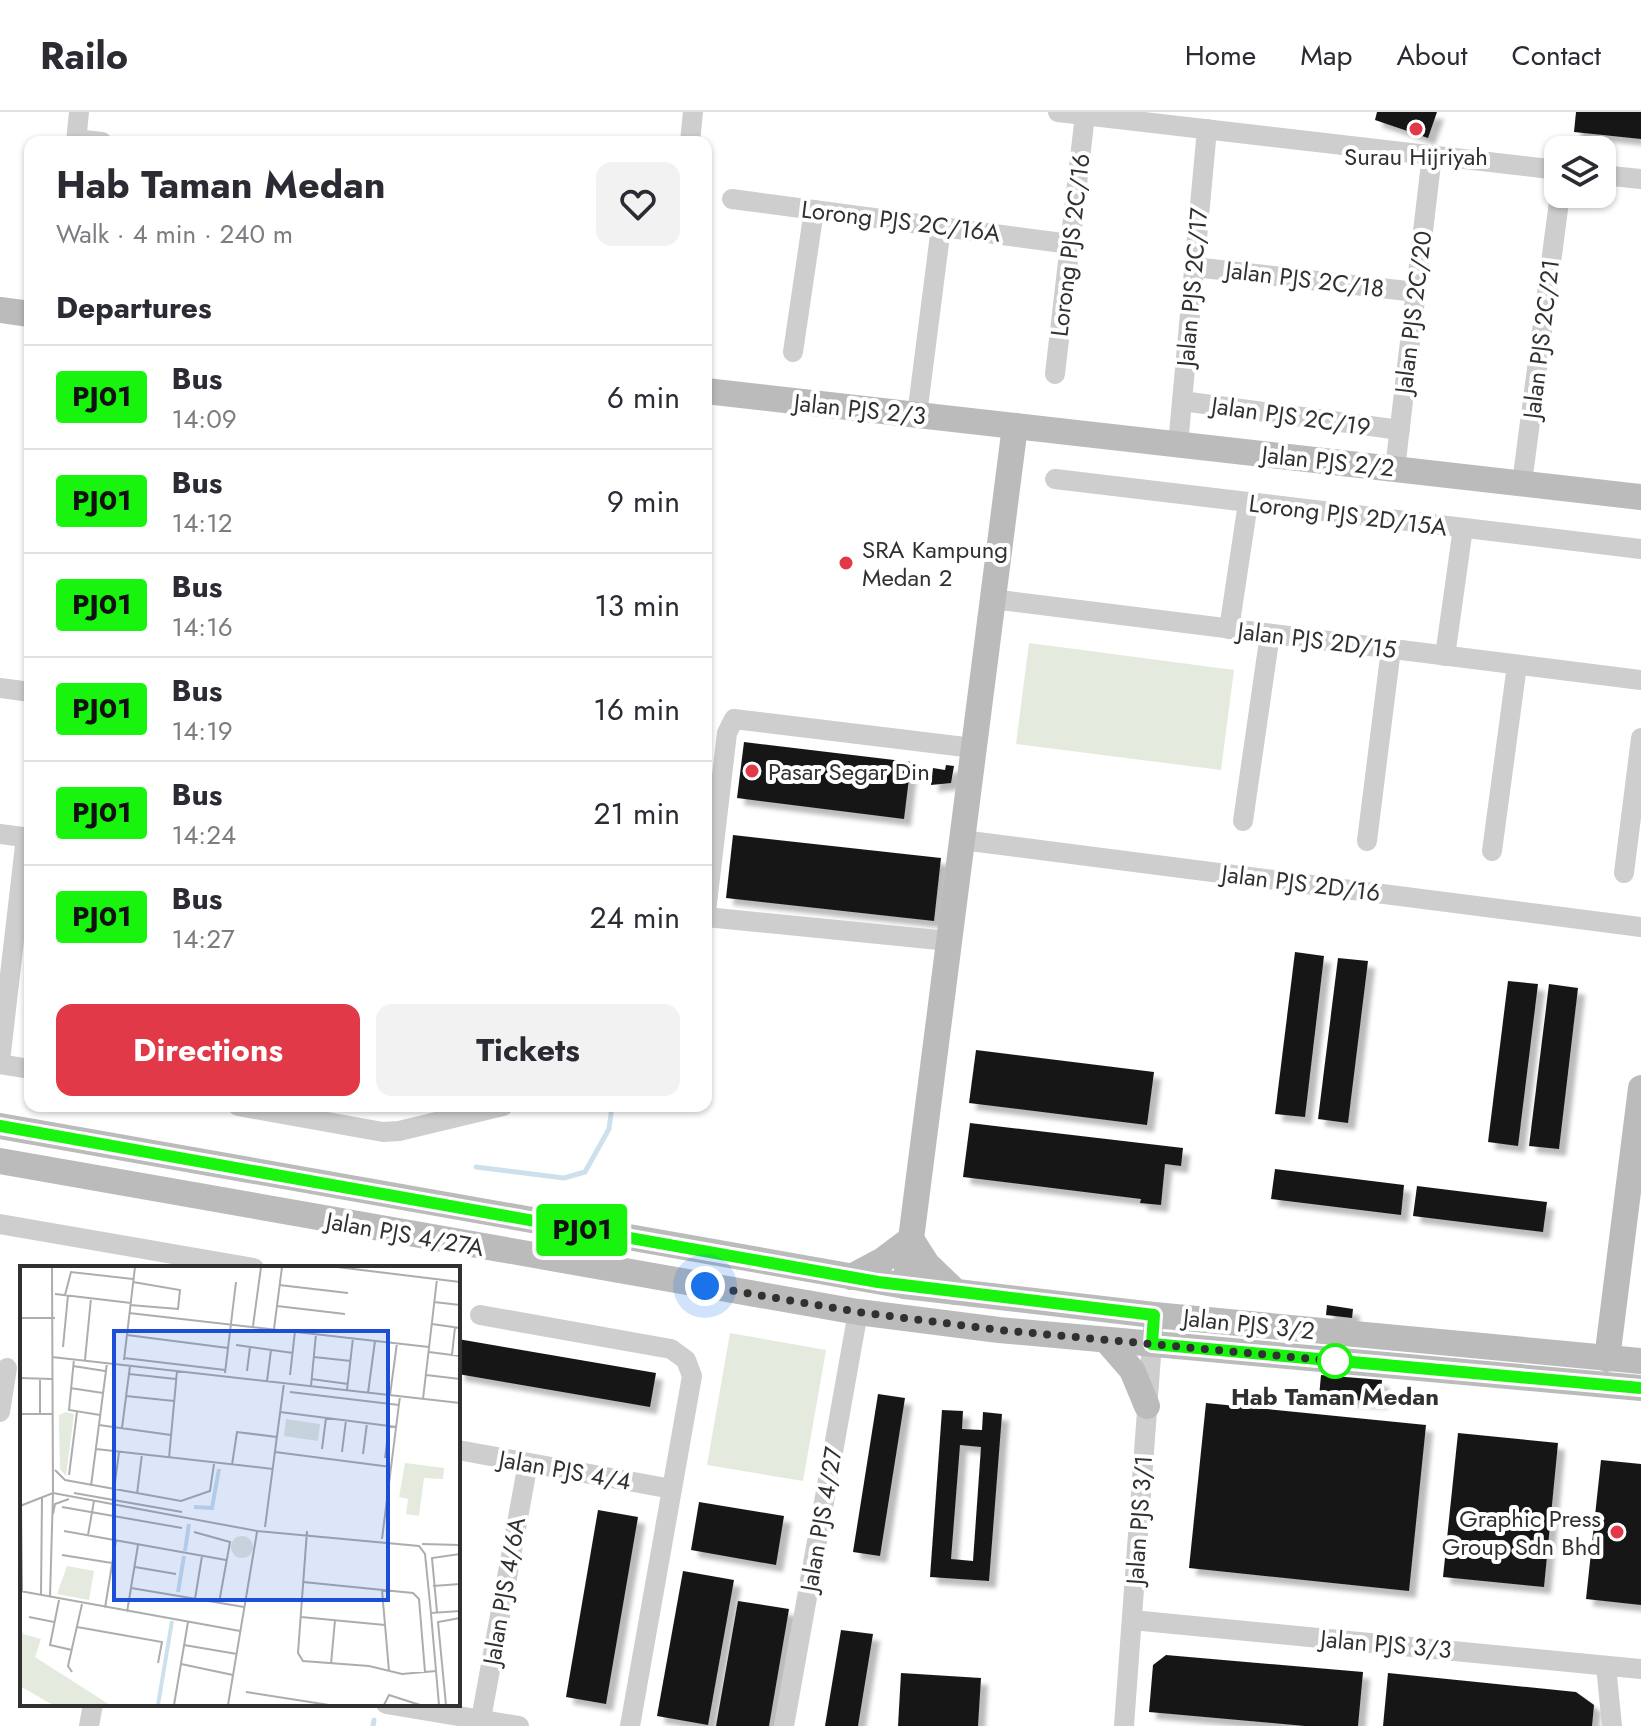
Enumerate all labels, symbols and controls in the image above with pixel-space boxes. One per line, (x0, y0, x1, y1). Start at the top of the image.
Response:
text: Railo (40, 28, 128, 83)
text: Home (1185, 35, 1256, 76)
text: Map (1300, 35, 1352, 76)
text: About (1396, 35, 1468, 76)
text: Contact (1512, 35, 1601, 76)
marker: Surau Hijriyah (1407, 120, 1425, 138)
map controls (1544, 136, 1616, 208)
button: layers (1544, 136, 1616, 208)
place label: Surau Hijriyah (1344, 139, 1488, 174)
street label: Lorong PJS 2C/16 (1041, 151, 1099, 339)
text: Hab Taman Medan (56, 157, 386, 212)
button: heart (596, 162, 680, 246)
street label: Lorong PJS 2C/16A (800, 191, 1003, 251)
street label: Jalan PJS 2C/17 (1167, 206, 1216, 371)
text: Walk · 4 min · 240 m (56, 215, 293, 253)
street label: Jalan PJS 2C/20 (1385, 229, 1440, 398)
street label: Jalan PJS 2C/18 (1221, 252, 1386, 306)
street label: Jalan PJS 2C/21 (1514, 257, 1568, 424)
text: Departures (56, 286, 212, 329)
text: Bus (171, 357, 222, 400)
text: PJ01 (72, 376, 131, 417)
text: 6 min (607, 376, 680, 419)
street label: Jalan PJS 2/3 (789, 384, 928, 433)
street label: Jalan PJS 2C/19 (1206, 387, 1373, 444)
text: 14:09 (171, 400, 237, 438)
street label: Jalan PJS 2/2 (1257, 436, 1396, 485)
text: Bus (171, 461, 222, 504)
text: PJ01 (72, 480, 131, 521)
text: 9 min (607, 480, 680, 523)
street label: Lorong PJS 2D/15A (1247, 485, 1449, 545)
text: 14:12 (171, 504, 233, 542)
place label: SRA Kampung Medan 2 (862, 532, 1008, 595)
marker: SRA Kampung Medan 2 (837, 554, 855, 572)
text: Bus (171, 565, 222, 608)
text: PJ01 (72, 584, 131, 625)
text: 13 min (594, 584, 680, 627)
text: 14:16 (171, 608, 233, 646)
street label: Jalan PJS 2D/15 (1233, 613, 1398, 667)
text: Bus (171, 669, 222, 712)
text: PJ01 (72, 688, 131, 729)
text: 16 min (593, 688, 680, 731)
text: 14:19 (171, 712, 233, 750)
place label: Pasar Segar Din (768, 754, 930, 789)
marker: Pasar Segar Din (743, 762, 761, 780)
text: Bus (171, 773, 222, 816)
text: PJ01 (72, 792, 131, 833)
text: 21 min (593, 792, 680, 835)
text: 14:24 (171, 816, 236, 854)
street label: Jalan PJS 2D/16 (1217, 856, 1382, 910)
text: Bus (171, 877, 222, 920)
text: PJ01 (72, 896, 131, 937)
text: 24 min (589, 896, 680, 939)
text: 14:27 (171, 920, 235, 958)
button: Directions (56, 1004, 360, 1096)
button: Tickets (376, 1004, 680, 1096)
street label: Jalan PJS 4/27A (320, 1202, 487, 1265)
line badge: PJ01 (526, 1204, 638, 1256)
text: PJ01 (552, 1209, 612, 1250)
inset map (20, 1266, 460, 1706)
your location (685, 1266, 725, 1306)
street label: Jalan PJS 3/2 (1178, 1299, 1317, 1348)
marker: Hab Taman Medan (1318, 1344, 1352, 1378)
place label: Hab Taman Medan (1231, 1379, 1439, 1414)
street label: Jalan PJS 4/4 (493, 1441, 634, 1499)
street label: Jalan PJS 4/27 (791, 1444, 851, 1597)
street label: Jalan PJS 3/1 (1117, 1454, 1161, 1589)
place label: Graphic Press Group Sdn Bhd (1442, 1501, 1601, 1564)
street label: Jalan PJS 4/6A (473, 1514, 534, 1671)
marker: Graphic Press Group Sdn Bhd (1608, 1523, 1626, 1541)
street label: Jalan PJS 3/3 (1316, 1621, 1453, 1667)

